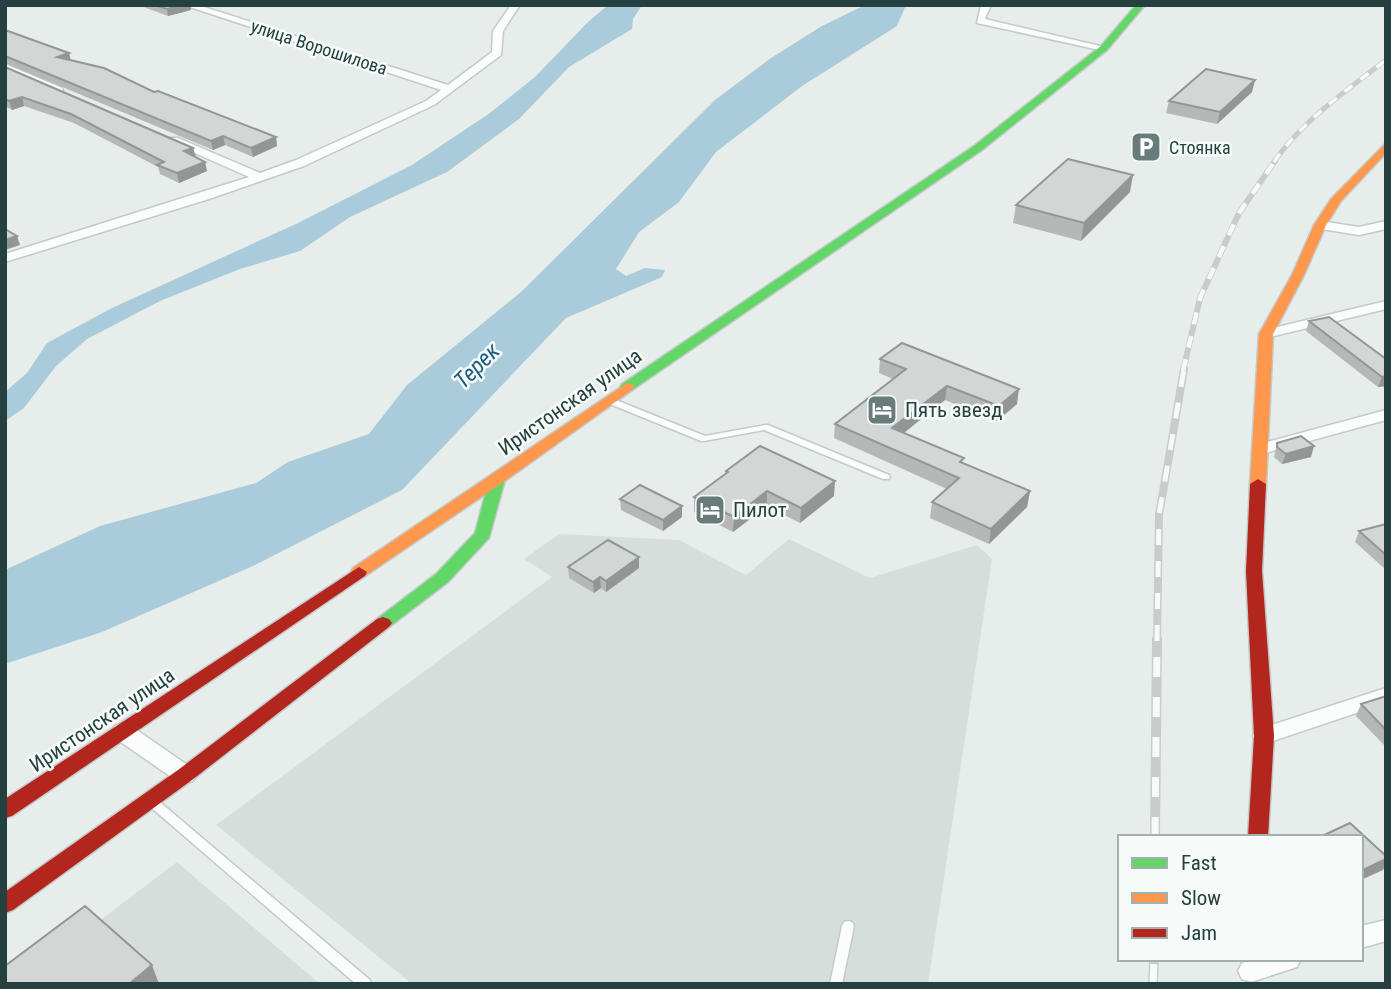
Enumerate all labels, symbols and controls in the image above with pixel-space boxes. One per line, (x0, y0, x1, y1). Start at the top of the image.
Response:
street label: улица Ворошилова (248, 15, 390, 79)
parking icon: Стоянка (1129, 130, 1163, 164)
place label: Стоянка (1169, 137, 1231, 158)
water label: Терек (449, 337, 506, 394)
street label: Иристонская улица (494, 344, 646, 460)
hotel icon: Пять звезд (865, 393, 899, 427)
place label: Пять звезд (905, 398, 1002, 422)
hotel icon: Пилот (693, 493, 727, 527)
place label: Пилот (733, 498, 787, 522)
street label: Иристонская улица (25, 663, 179, 777)
legend (1118, 835, 1363, 961)
text: Fast (1181, 851, 1217, 875)
text: Slow (1181, 886, 1221, 910)
text: Jam (1181, 921, 1217, 945)

